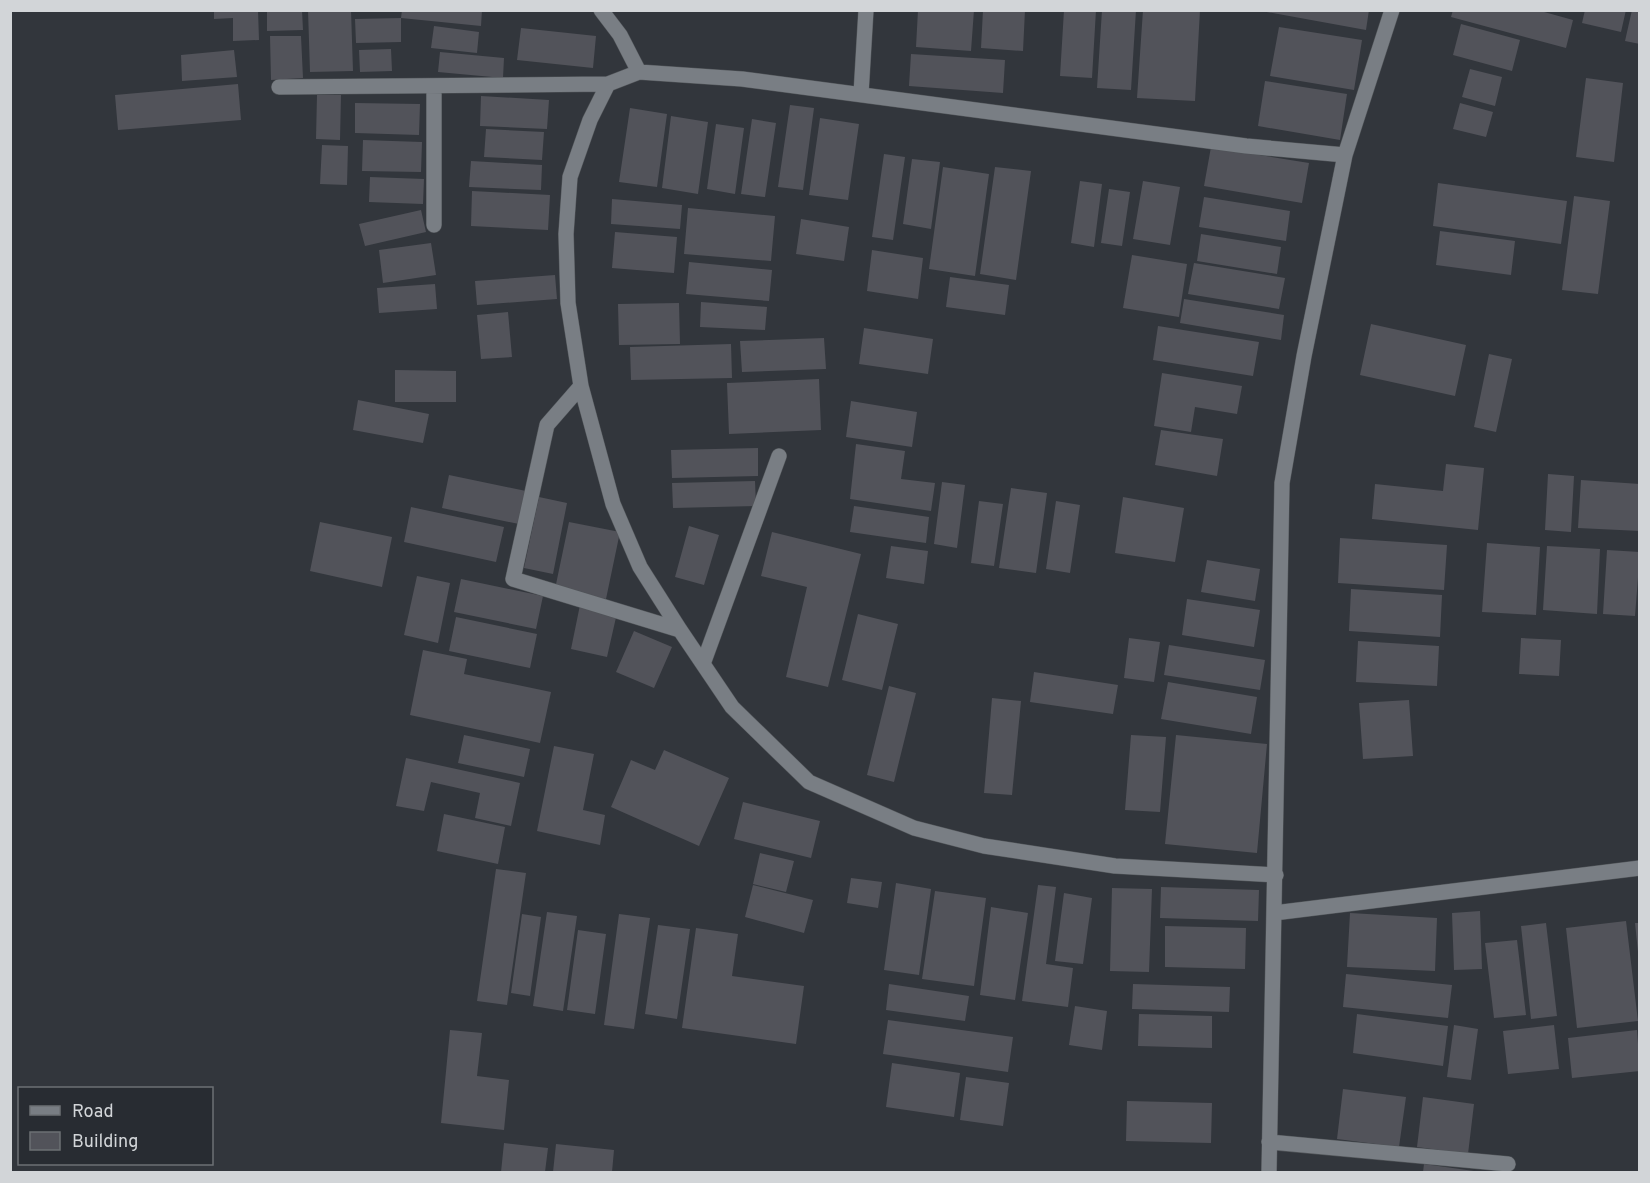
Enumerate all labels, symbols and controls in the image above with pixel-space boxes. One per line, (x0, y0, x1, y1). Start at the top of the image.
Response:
legend (18, 1087, 213, 1165)
text: Road (72, 1101, 114, 1124)
text: Building (72, 1131, 138, 1154)

